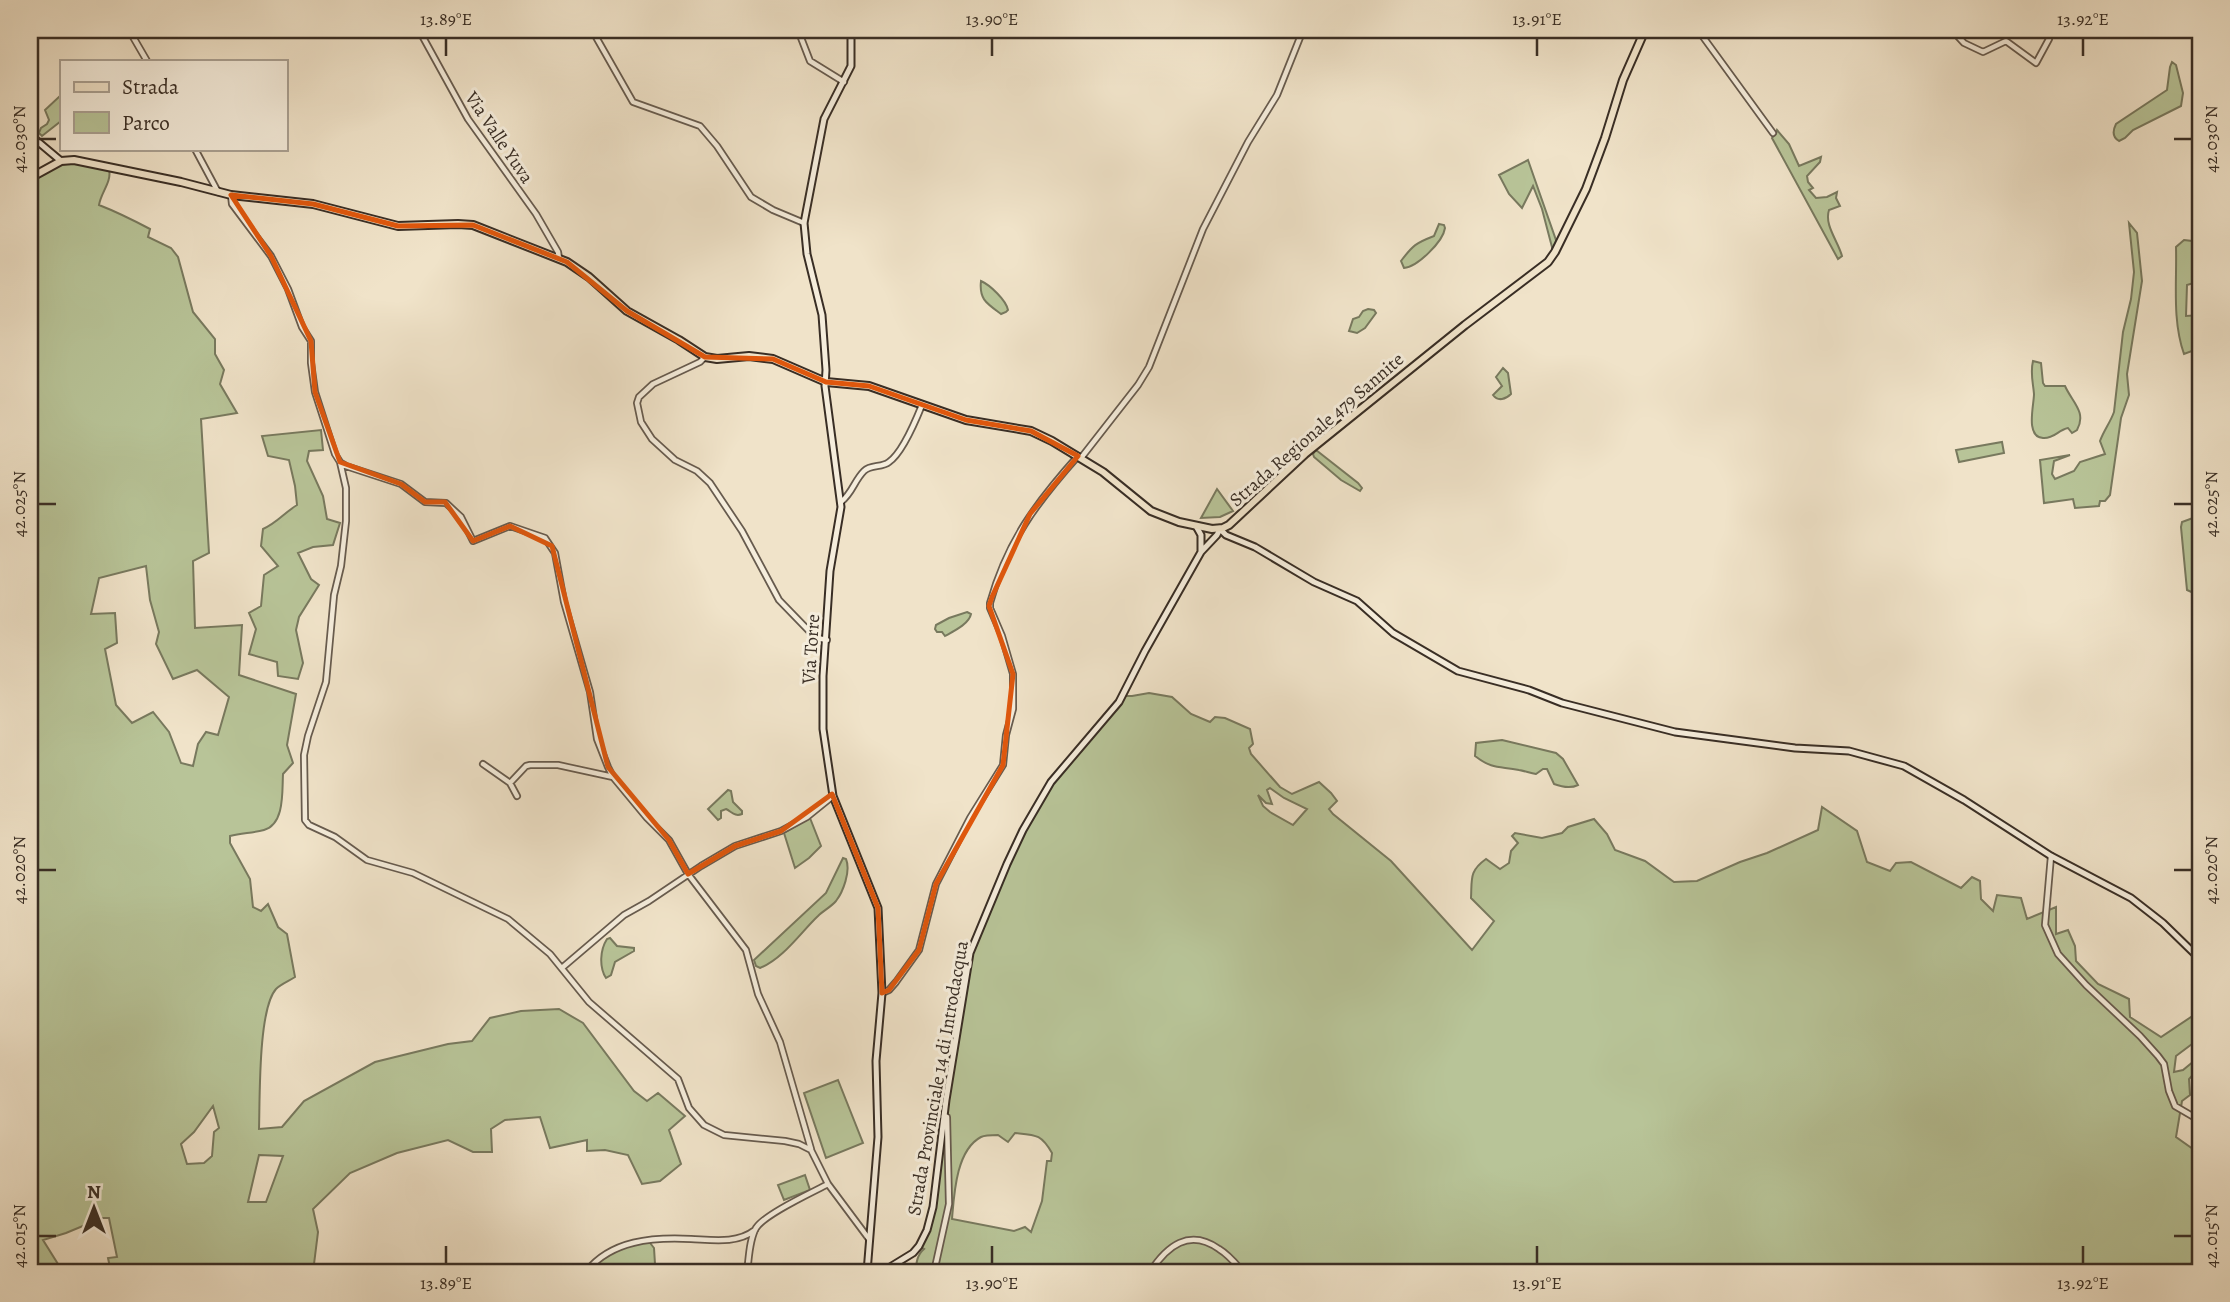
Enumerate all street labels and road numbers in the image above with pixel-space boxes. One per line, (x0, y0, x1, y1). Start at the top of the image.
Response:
street label: Via Valle Yuva (458, 85, 540, 189)
street label: Strada Regionale 479 Sannite (1224, 347, 1410, 513)
street label: Via Torre (796, 613, 826, 686)
street label: Strada Provinciale 14 di Introdacqua (901, 938, 975, 1218)

